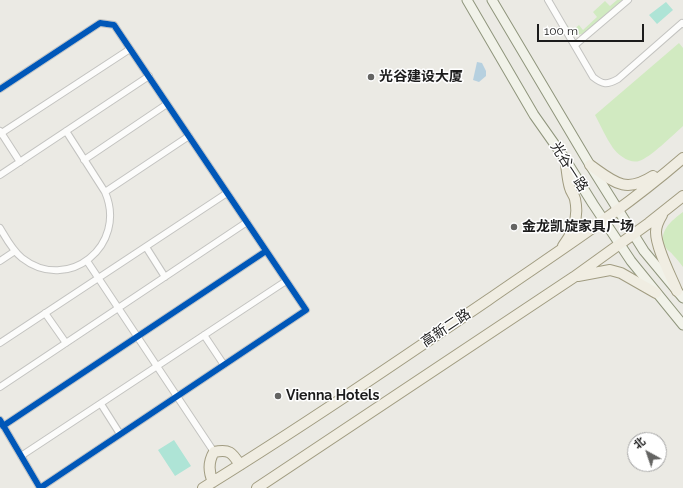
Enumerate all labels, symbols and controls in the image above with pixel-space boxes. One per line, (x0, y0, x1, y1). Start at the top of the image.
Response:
scale bar (539, 16, 646, 42)
text: 100 m (544, 24, 578, 38)
place label: 光谷建设大厦 (379, 69, 463, 85)
marker: 光谷建设大厦 (366, 72, 376, 82)
street label: 光谷一路 (547, 139, 591, 195)
place label: 金龙凯旋家具广场 (522, 219, 634, 235)
marker: 金龙凯旋家具广场 (509, 222, 519, 232)
street label: 高新二路 (418, 305, 474, 351)
place label: Vienna Hotels (286, 388, 379, 404)
marker: Vienna Hotels (273, 391, 283, 401)
north arrow (627, 432, 667, 472)
text: 北 (631, 435, 648, 452)

